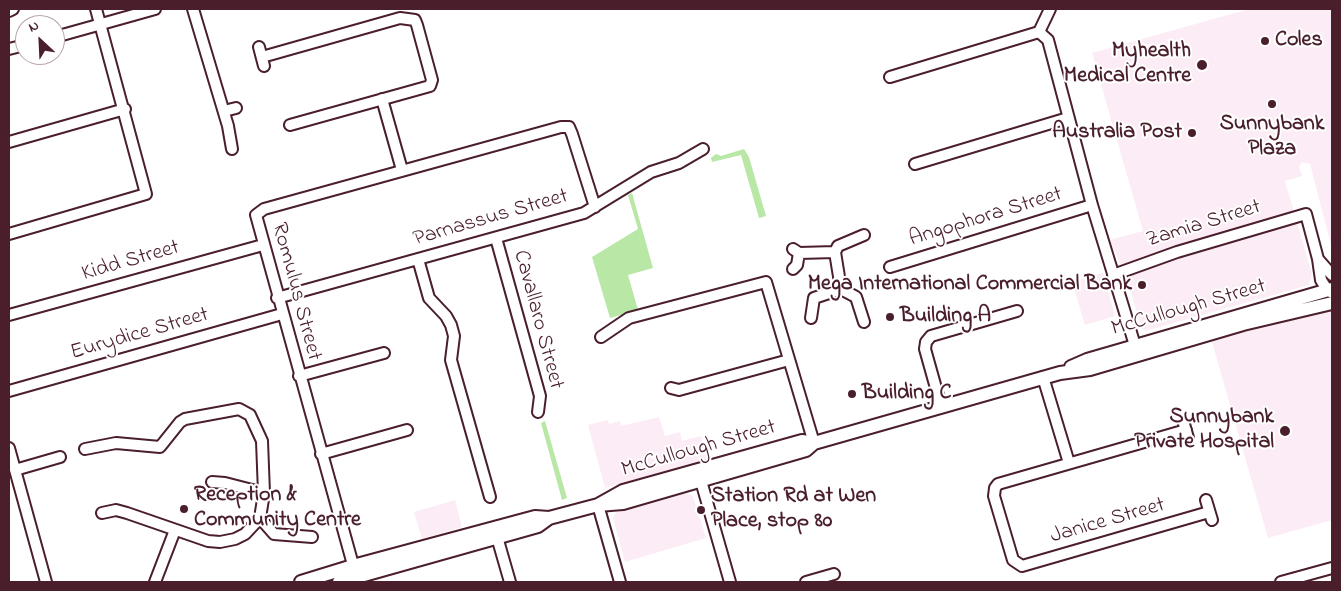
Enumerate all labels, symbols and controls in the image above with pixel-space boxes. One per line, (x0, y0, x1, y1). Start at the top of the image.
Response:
north arrow (15, 15, 65, 65)
text: N (25, 15, 43, 38)
place label: Coles (1275, 28, 1323, 54)
marker: Coles (1259, 35, 1271, 47)
place label: Myhealth Medical Centre (1064, 39, 1191, 90)
marker: Myhealth Medical Centre (1195, 58, 1209, 72)
marker: Sunnybank Plaza (1266, 98, 1278, 110)
place label: Sunnybank Plaza (1220, 112, 1324, 164)
place label: Australia Post (1052, 120, 1182, 146)
marker: Australia Post (1186, 127, 1198, 139)
street label: Angophora Street (906, 182, 1066, 254)
street label: Parnassus Street (411, 184, 571, 254)
street label: Zamia Street (1144, 195, 1264, 255)
street label: Romulus Street (264, 220, 326, 364)
street label: Kidd Street (79, 235, 183, 289)
street label: Cavallaro Street (506, 248, 568, 392)
place label: Mega International Commercial Bank (808, 272, 1132, 298)
street label: McCullough Street (1109, 274, 1269, 344)
marker: Mega International Commercial Bank (1136, 279, 1148, 291)
street label: Eurydice Street (68, 303, 212, 367)
place label: Building A (900, 304, 991, 330)
marker: Building A (884, 311, 896, 323)
place label: Building C (862, 381, 952, 407)
marker: Building C (846, 388, 858, 400)
place label: Sunnybank Private Hospital (1134, 405, 1274, 456)
street label: McCullough Street (619, 415, 779, 485)
marker: Sunnybank Private Hospital (1278, 424, 1292, 438)
place label: Reception & Community Centre (194, 483, 361, 534)
place label: Station Rd at Wen Place, stop 80 (711, 484, 876, 536)
street label: Janice Street (1048, 493, 1168, 551)
marker: Reception & Community Centre (178, 503, 190, 515)
marker: Station Rd at Wen Place, stop 80 (695, 504, 707, 516)

